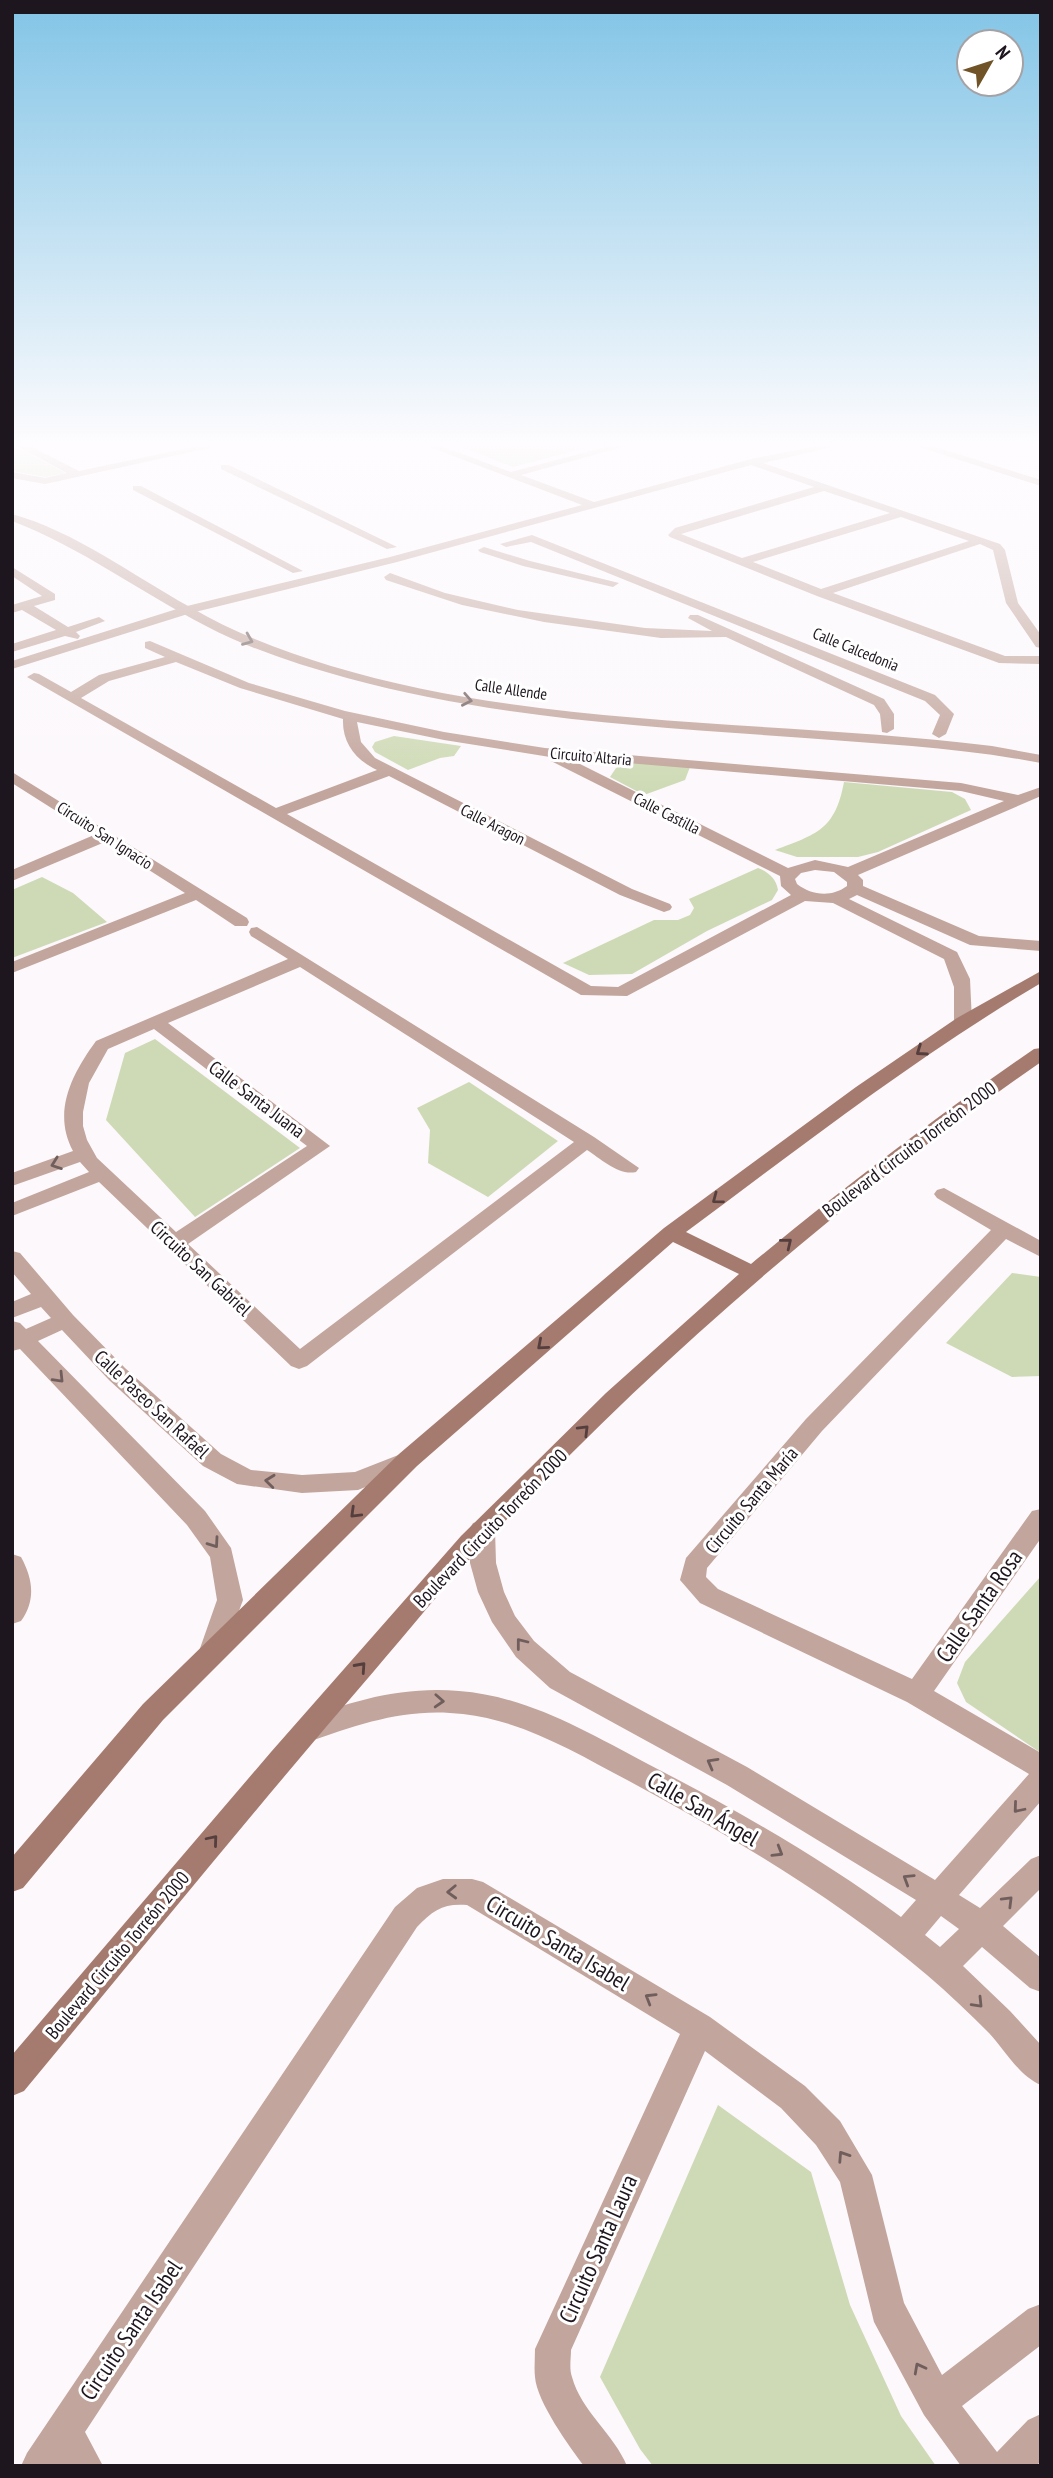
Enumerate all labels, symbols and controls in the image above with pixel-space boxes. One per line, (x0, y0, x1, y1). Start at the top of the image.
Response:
north arrow (955, 28, 1025, 98)
text: N (991, 41, 1016, 64)
street label: Calle Calcedonia (810, 623, 902, 675)
one-way arrow (241, 632, 254, 646)
street label: Calle Allende (474, 674, 548, 704)
one-way arrow (461, 692, 473, 707)
street label: Circuito Altaria (549, 742, 633, 770)
street label: Calle Castilla (631, 788, 703, 838)
street label: Circuito San Ignacio (54, 797, 157, 873)
street label: Calle Aragon (457, 799, 529, 849)
one-way arrow (916, 1043, 929, 1055)
street label: Calle Santa Juana (204, 1055, 310, 1143)
street label: Boulevard Circuito Torreón 2000 (817, 1076, 1001, 1222)
one-way arrow (50, 1156, 62, 1170)
one-way arrow (712, 1191, 725, 1204)
street label: Circuito San Gabriel (146, 1215, 257, 1321)
one-way arrow (779, 1239, 792, 1251)
one-way arrow (537, 1337, 550, 1349)
street label: Calle Paseo San Rafaél (90, 1345, 215, 1464)
one-way arrow (50, 1369, 63, 1382)
one-way arrow (576, 1426, 589, 1439)
street label: Circuito Santa María (699, 1442, 803, 1558)
street label: Boulevard Circuito Torreón 2000 (408, 1444, 572, 1612)
one-way arrow (265, 1474, 276, 1489)
one-way arrow (350, 1504, 363, 1517)
one-way arrow (206, 1535, 218, 1548)
street label: Calle Santa Rosa (929, 1544, 1028, 1668)
one-way arrow (516, 1638, 529, 1650)
one-way arrow (353, 1662, 365, 1675)
one-way arrow (434, 1693, 445, 1708)
one-way arrow (707, 1757, 719, 1771)
street label: Calle San Ángel (642, 1765, 765, 1852)
one-way arrow (1014, 1799, 1026, 1812)
one-way arrow (205, 1835, 217, 1848)
one-way arrow (770, 1844, 783, 1857)
street label: Boulevard Circuito Torreón 2000 (40, 1866, 194, 2044)
one-way arrow (902, 1874, 915, 1887)
one-way arrow (446, 1884, 457, 1899)
street label: Circuito Santa Isabel (481, 1888, 636, 1997)
one-way arrow (999, 1896, 1012, 1909)
one-way arrow (644, 1994, 657, 2007)
one-way arrow (970, 1995, 983, 2008)
one-way arrow (839, 2151, 852, 2164)
street label: Circuito Santa Laura (552, 2170, 643, 2327)
street label: Circuito Santa Isabel (73, 2254, 188, 2405)
one-way arrow (914, 2363, 927, 2376)

